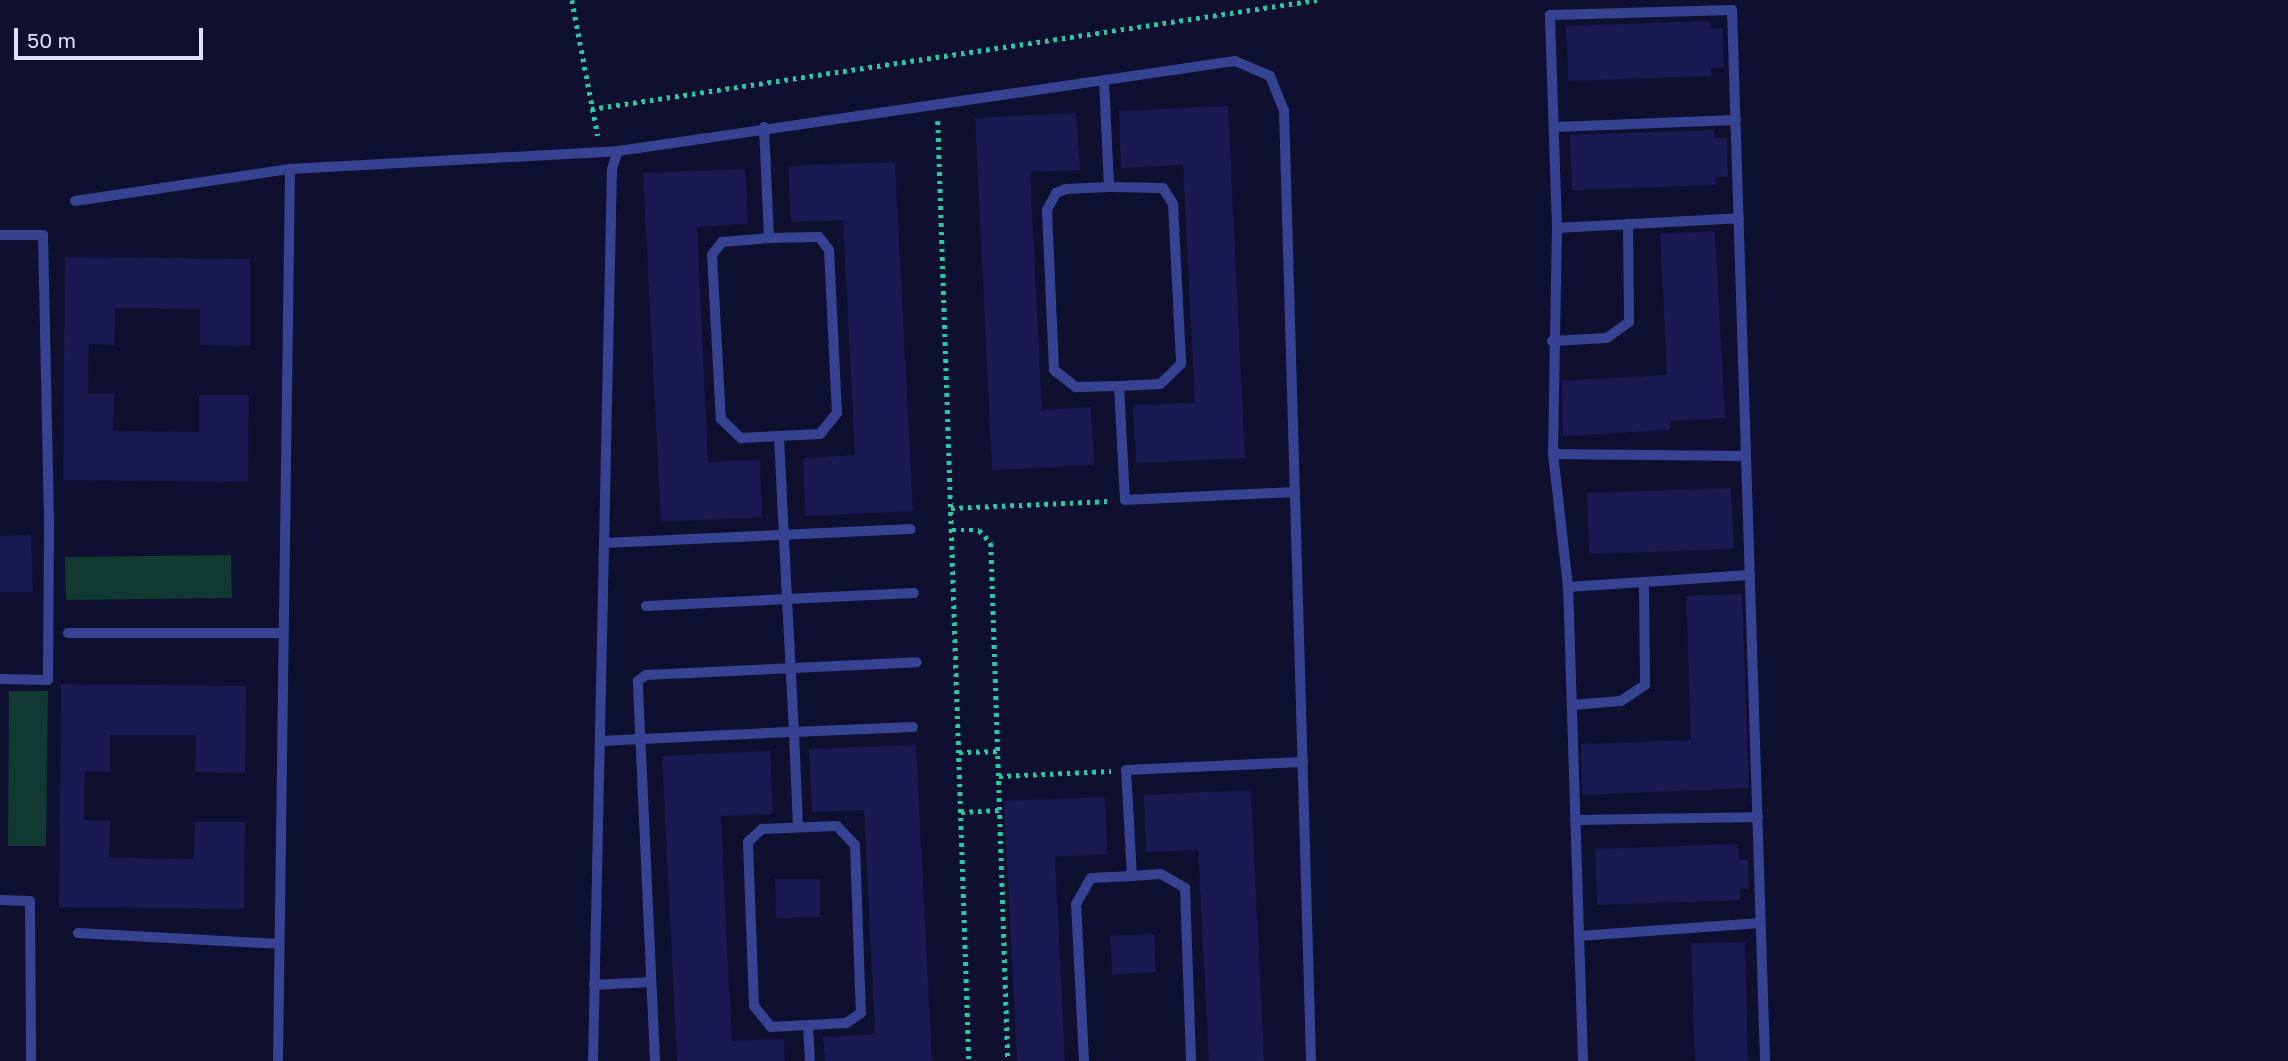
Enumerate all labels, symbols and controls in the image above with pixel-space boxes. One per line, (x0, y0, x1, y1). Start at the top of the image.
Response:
scale bar (18, 14, 206, 58)
text: 50 m (27, 27, 76, 53)

